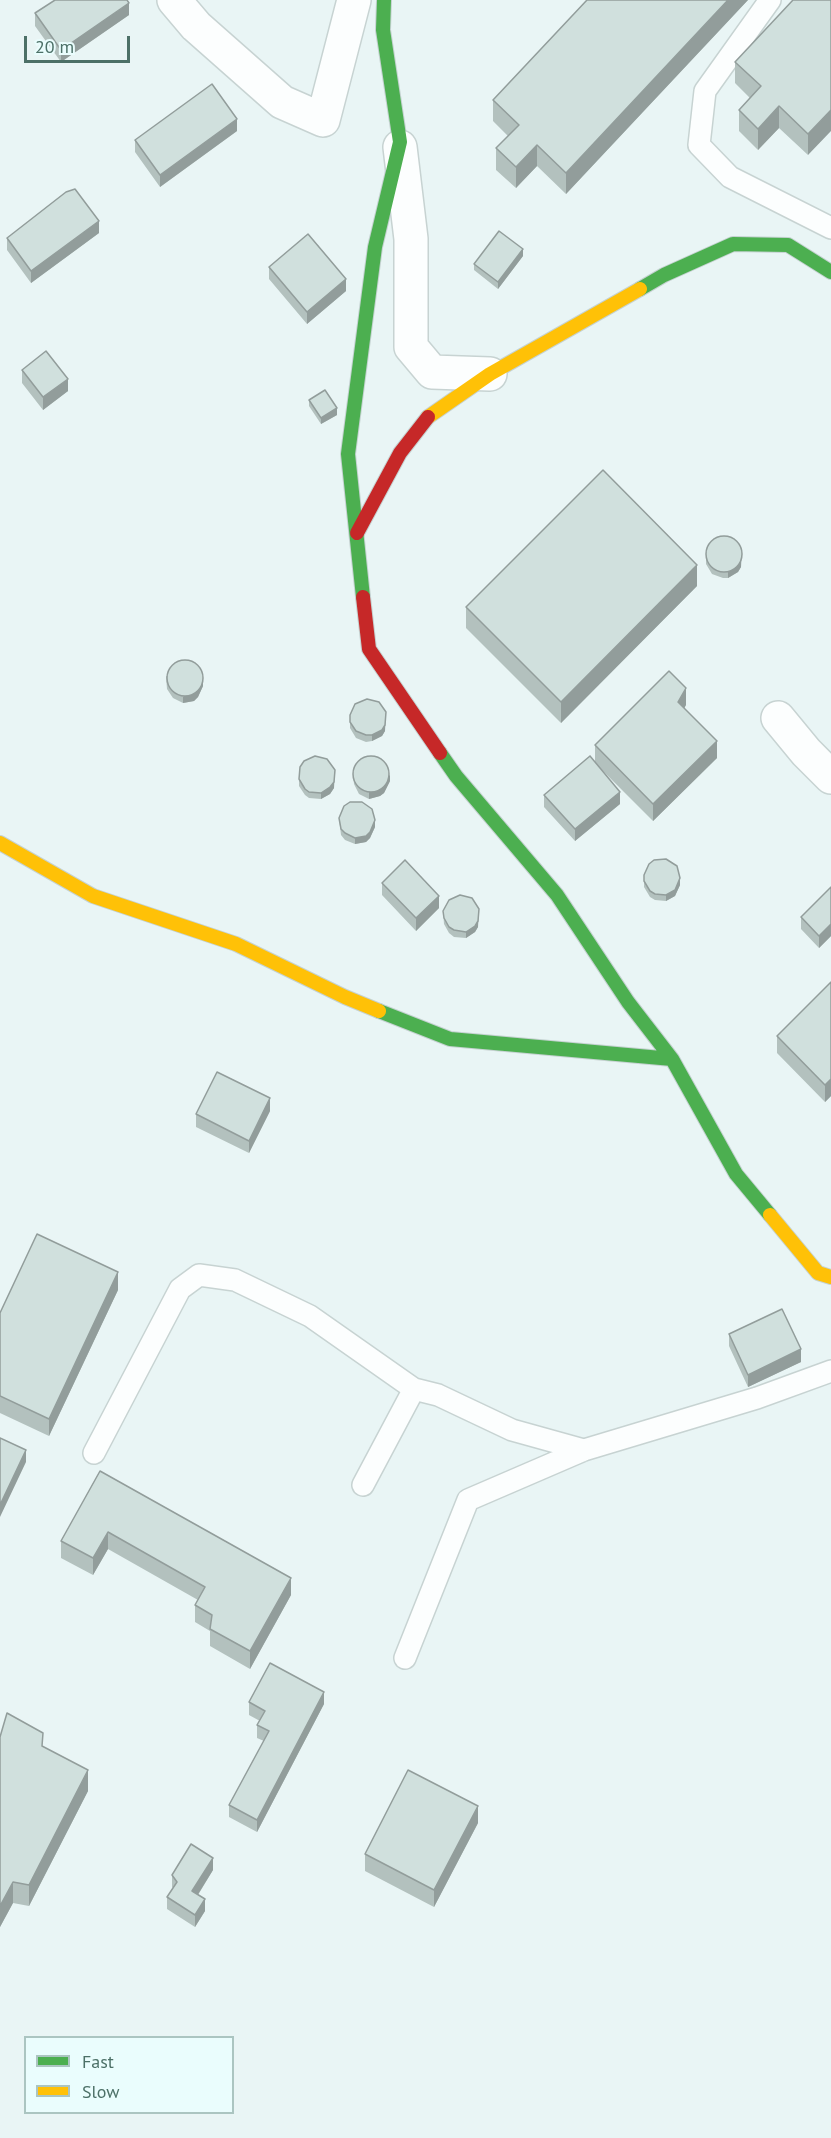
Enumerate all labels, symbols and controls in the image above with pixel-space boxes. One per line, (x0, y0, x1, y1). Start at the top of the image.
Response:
scale bar (27, 24, 134, 62)
text: 20 m (35, 35, 74, 58)
legend (24, 2036, 234, 2114)
text: Fast (82, 2050, 114, 2073)
text: Slow (82, 2080, 120, 2103)

